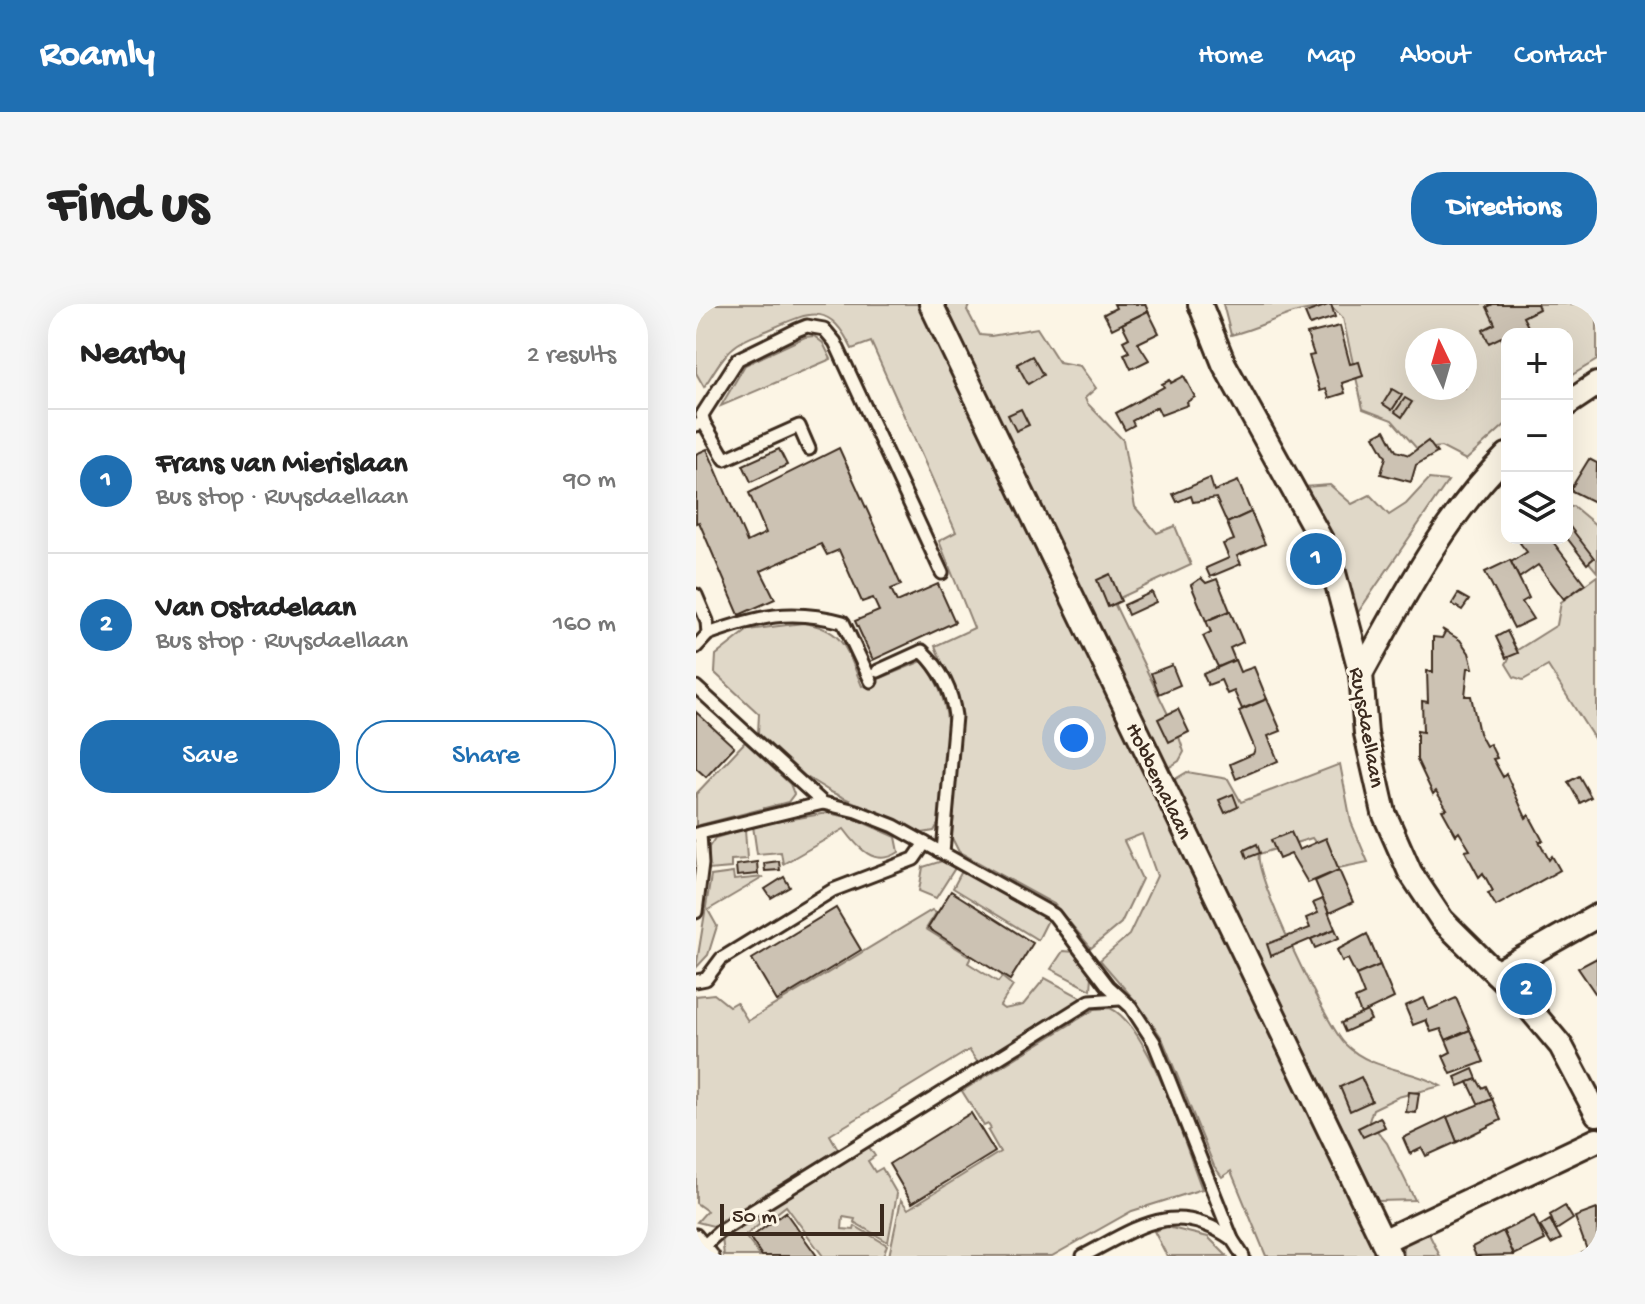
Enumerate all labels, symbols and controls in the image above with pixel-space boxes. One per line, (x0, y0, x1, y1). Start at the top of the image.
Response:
text: Roamly (40, 34, 155, 78)
text: Home (1198, 40, 1263, 73)
text: Map (1307, 40, 1356, 73)
text: About (1400, 40, 1470, 73)
text: Contact (1514, 40, 1605, 73)
button: Directions (1411, 172, 1597, 245)
text: Find us (48, 175, 208, 241)
north arrow (1405, 328, 1477, 400)
map controls (1501, 328, 1573, 544)
button: + (1501, 328, 1573, 400)
text: Nearby (80, 336, 185, 376)
text: 2 results (527, 341, 616, 372)
button: − (1501, 400, 1573, 472)
text: Frans van Mierislaan (156, 448, 407, 483)
text: 1 (101, 466, 111, 497)
text: 90 m (564, 466, 616, 497)
button: layers (1501, 472, 1573, 544)
text: Bus stop · Ruysdaellaan (156, 483, 408, 514)
pin: 1 (1290, 529, 1342, 589)
text: Van Ostadelaan (156, 592, 356, 627)
text: 2 (100, 610, 112, 641)
text: 160 m (553, 610, 616, 641)
text: Bus stop · Ruysdaellaan (156, 627, 408, 658)
street label: Ruysdaellaan (1342, 665, 1389, 790)
your location (1054, 718, 1094, 758)
street label: Hobbemalaan (1118, 719, 1197, 845)
button: Save (80, 720, 340, 793)
button: Share (356, 720, 616, 793)
pin: 2 (1500, 959, 1552, 1019)
scale bar (720, 1200, 884, 1236)
text: 50 m (732, 1205, 777, 1231)

